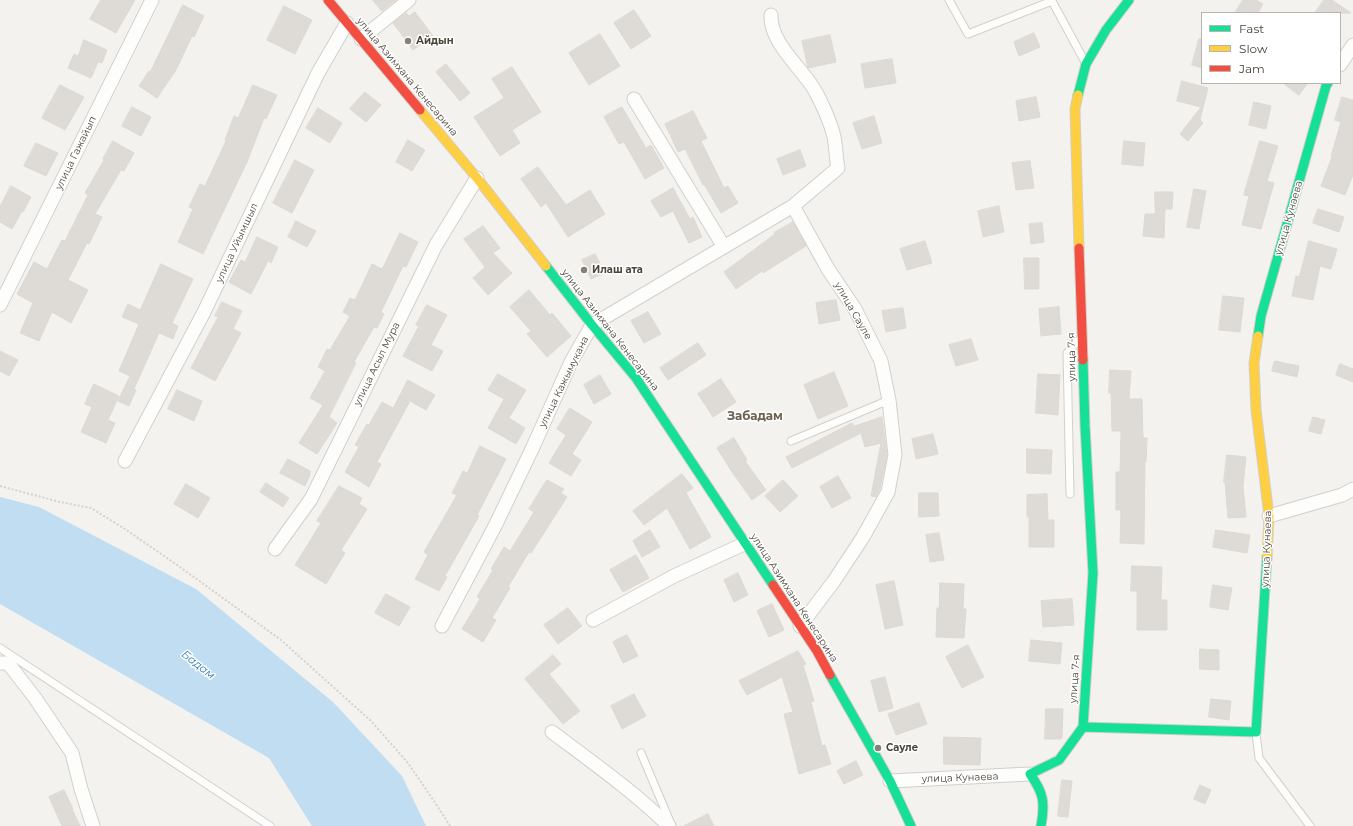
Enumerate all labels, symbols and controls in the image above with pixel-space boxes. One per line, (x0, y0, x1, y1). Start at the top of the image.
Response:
legend (1201, 12, 1341, 84)
street label: улица Азимхана Кенесарина (354, 15, 460, 139)
text: Fast (1239, 21, 1264, 36)
place label: Айдын (416, 35, 454, 47)
marker: Айдын (403, 36, 413, 46)
text: Slow (1239, 41, 1268, 56)
text: Jam (1239, 61, 1265, 76)
street label: улица Гажайып (53, 114, 99, 192)
street label: улица Кунаева (1273, 179, 1305, 257)
street label: улица Уйымшыл (213, 201, 261, 285)
place label: Илаш ата (592, 264, 643, 276)
marker: Илаш ата (579, 265, 589, 275)
street label: улица Азимхана Кенесарина (559, 267, 661, 393)
street label: улица Сауле (832, 280, 874, 342)
street label: улица Асыл Мура (352, 320, 402, 408)
street label: улица 7-я (1066, 332, 1078, 382)
street label: улица Кажымукана (537, 334, 591, 430)
district label: Забадам (727, 409, 783, 423)
street label: улица Кунаева (1260, 510, 1274, 588)
street label: улица Азимхана Кенесарина (748, 531, 840, 665)
water label: Бадам (179, 648, 217, 682)
street label: улица 7-я (1067, 654, 1083, 704)
place label: Сауле (886, 742, 918, 754)
marker: Сауле (873, 743, 883, 753)
street label: улица Кунаева (921, 771, 999, 785)

